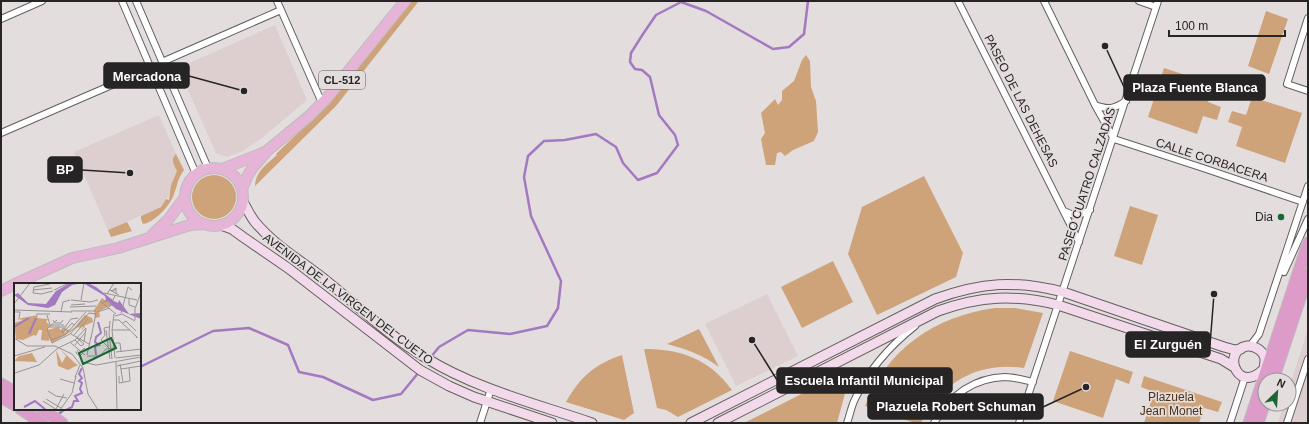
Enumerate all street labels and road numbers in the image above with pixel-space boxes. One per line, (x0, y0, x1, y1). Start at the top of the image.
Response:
street label: PASEO DE LAS DEHESAS (981, 32, 1061, 170)
road number: CL-512 (319, 71, 365, 89)
street label: PASEO CUATRO CALZADAS (1056, 106, 1118, 262)
street label: CALLE CORBACERA (1154, 135, 1270, 185)
street label: AVENIDA DE LA VIRGEN DEL CUETO (260, 230, 436, 368)

